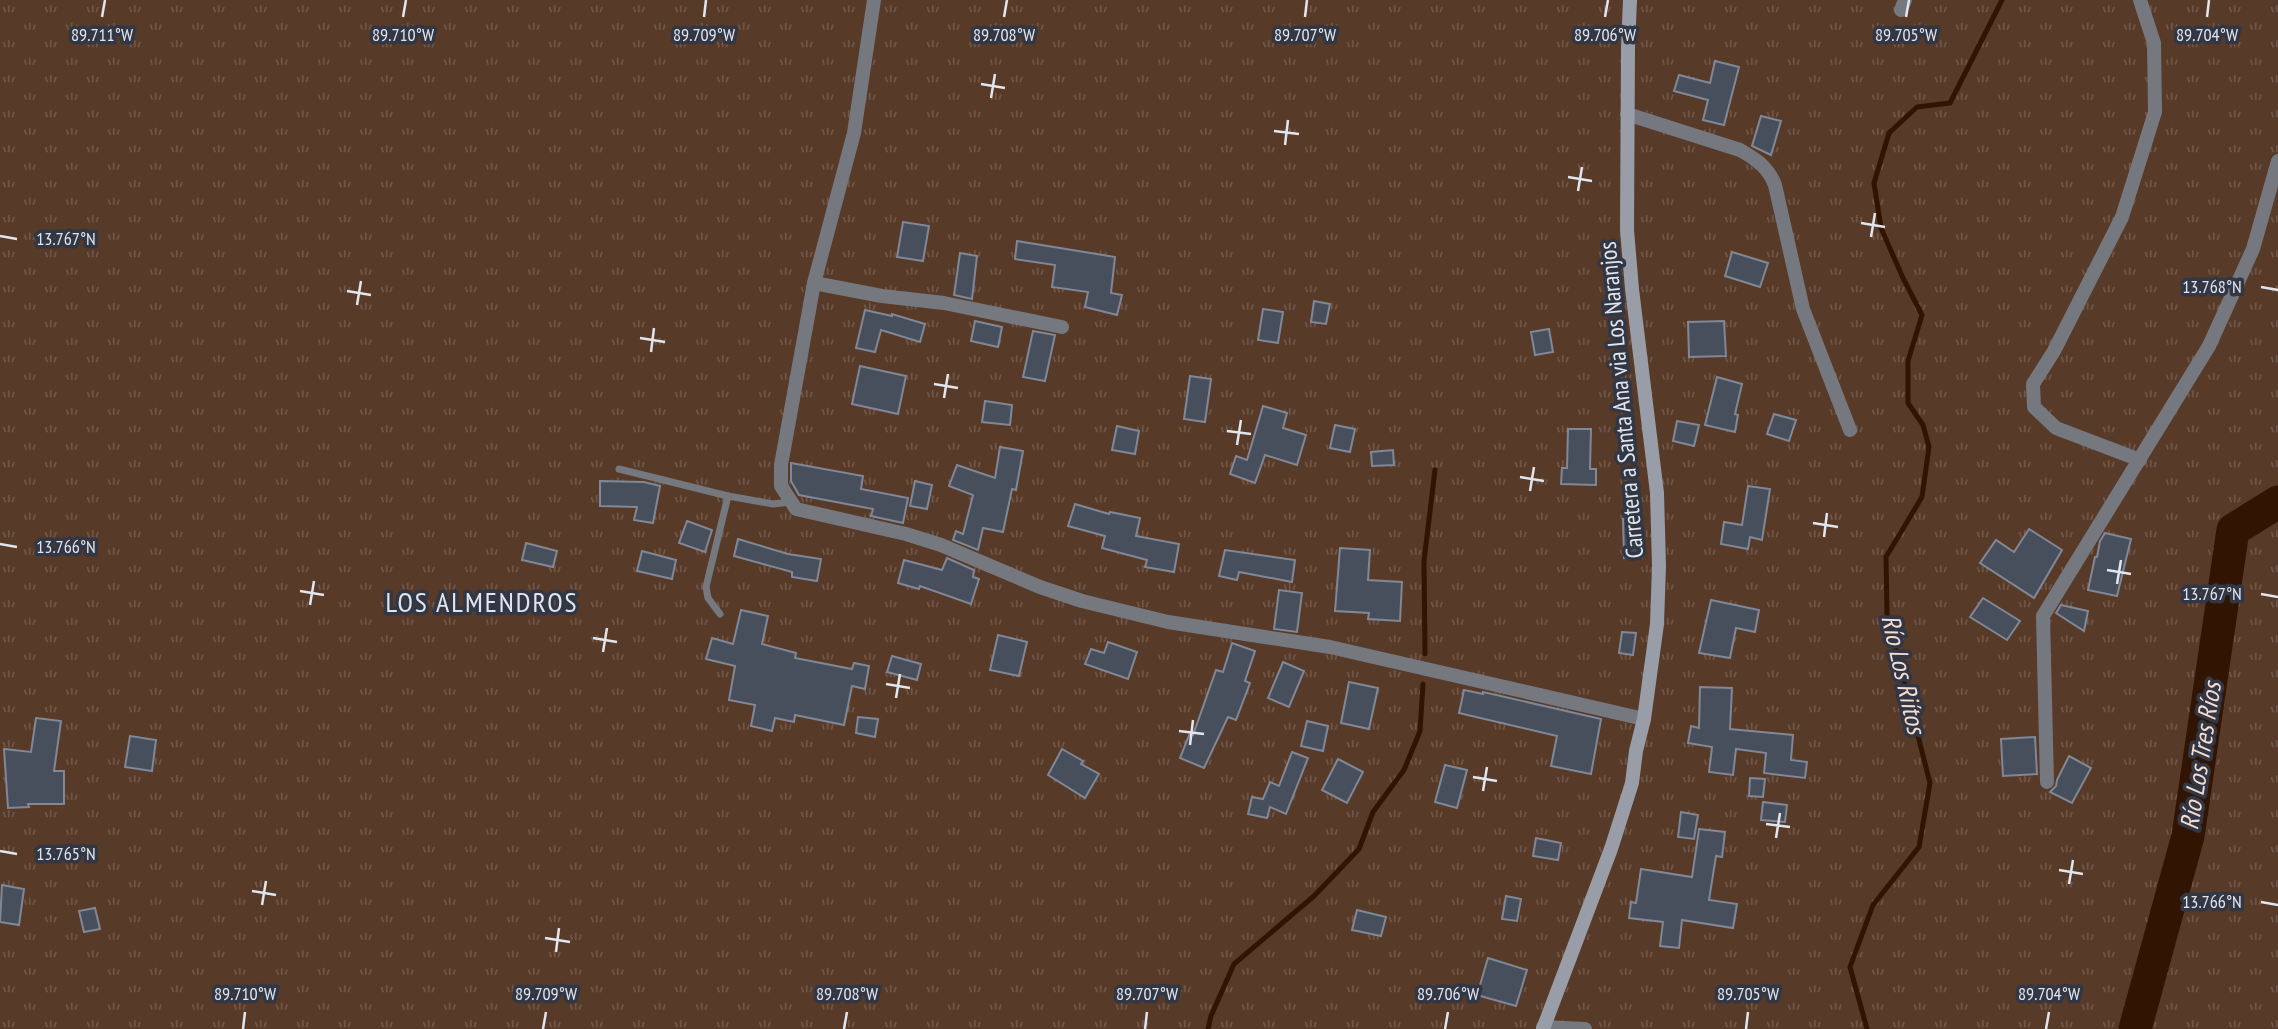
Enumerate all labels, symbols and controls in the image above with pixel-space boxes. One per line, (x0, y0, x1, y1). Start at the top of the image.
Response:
text: 89.711°W (71, 23, 133, 46)
text: 89.710°W (372, 23, 434, 46)
text: 89.709°W (673, 23, 735, 46)
text: 89.708°W (973, 23, 1035, 46)
text: 89.707°W (1274, 23, 1336, 46)
text: 89.706°W (1574, 23, 1636, 46)
text: 89.705°W (1875, 23, 1937, 46)
text: 89.704°W (2176, 23, 2238, 46)
text: 13.767°N (36, 227, 96, 250)
street label: Carretera a Santa Ana via Los Naranjos (1592, 240, 1650, 560)
text: 13.768°N (2182, 275, 2242, 298)
text: 13.766°N (36, 535, 96, 558)
text: 13.767°N (2182, 582, 2242, 605)
district label: LOS ALMENDROS (385, 583, 579, 620)
water label: Río Los Riítos (1874, 611, 1934, 739)
water label: Río Los Tres Ríos (2172, 678, 2228, 832)
text: 13.765°N (36, 842, 96, 865)
text: 13.766°N (2182, 890, 2242, 913)
text: 89.710°W (214, 982, 276, 1005)
text: 89.709°W (515, 982, 577, 1005)
text: 89.708°W (816, 982, 878, 1005)
text: 89.707°W (1116, 982, 1178, 1005)
text: 89.706°W (1417, 982, 1479, 1005)
text: 89.705°W (1717, 982, 1779, 1005)
text: 89.704°W (2018, 982, 2080, 1005)

